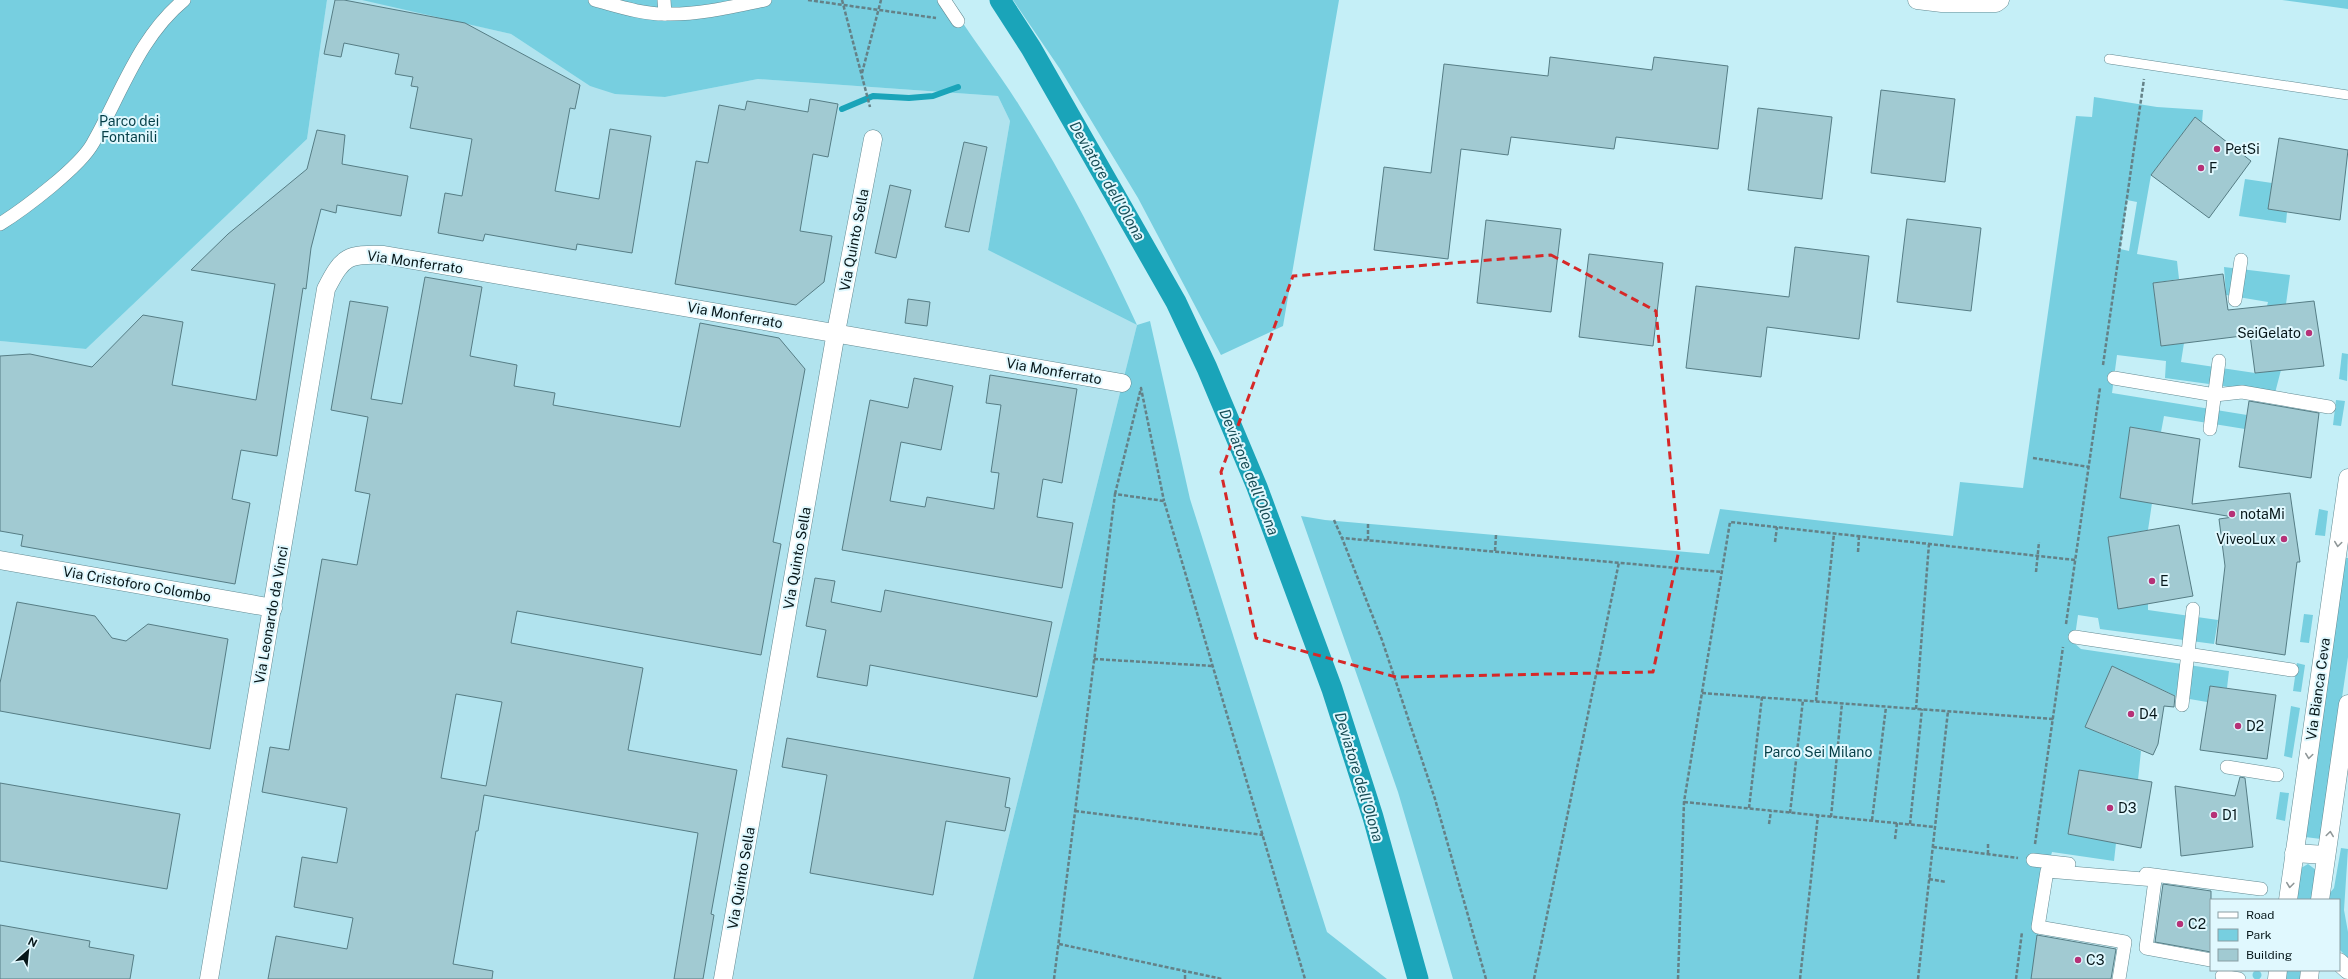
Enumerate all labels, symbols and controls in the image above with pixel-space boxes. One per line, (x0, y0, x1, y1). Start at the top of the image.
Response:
park label: Parco dei Fontanili (99, 113, 159, 145)
water label: Deviatore dell'Olona (1066, 118, 1149, 243)
place label: PetSi (2225, 141, 2260, 157)
marker: PetSi (2212, 144, 2222, 154)
place label: F (2209, 160, 2217, 176)
marker: F (2196, 163, 2206, 173)
street label: Via Quinto Sella (836, 188, 872, 292)
street label: Via Monferrato (366, 247, 464, 277)
street label: Via Monferrato (686, 299, 784, 331)
place label: SeiGelato (2237, 325, 2301, 341)
marker: SeiGelato (2304, 328, 2314, 338)
street label: Via Monferrato (1005, 355, 1103, 387)
water label: Deviatore dell'Olona (1216, 406, 1283, 538)
street label: Via Quinto Sella (780, 506, 814, 610)
place label: notaMi (2240, 506, 2285, 522)
marker: notaMi (2227, 509, 2237, 519)
place label: ViveoLux (2216, 531, 2276, 547)
marker: ViveoLux (2279, 534, 2289, 544)
one-way arrow (2334, 541, 2343, 547)
street label: Via Leonardo da Vinci (251, 545, 291, 685)
street label: Via Cristoforo Colombo (62, 563, 212, 605)
place label: E (2160, 573, 2169, 589)
marker: E (2147, 576, 2157, 586)
street label: Via Bianca Ceva (2303, 637, 2333, 741)
place label: D4 (2139, 706, 2158, 722)
marker: D4 (2126, 709, 2136, 719)
water label: Deviatore dell'Olona (1332, 710, 1387, 844)
place label: D2 (2246, 718, 2264, 734)
marker: D2 (2233, 721, 2243, 731)
park label: Parco Sei Milano (1764, 744, 1872, 760)
one-way arrow (2305, 753, 2314, 759)
place label: D3 (2118, 800, 2137, 816)
marker: D3 (2105, 803, 2115, 813)
place label: D1 (2222, 807, 2237, 823)
marker: D1 (2209, 810, 2219, 820)
street label: Via Quinto Sella (724, 826, 758, 930)
one-way arrow (2325, 831, 2334, 837)
one-way arrow (2286, 882, 2295, 888)
legend (2210, 899, 2340, 971)
text: Road (2246, 908, 2274, 922)
place label: C2 (2188, 916, 2206, 932)
marker: C2 (2175, 919, 2185, 929)
text: Park (2246, 928, 2272, 942)
north arrow (8, 931, 48, 971)
text: N (26, 935, 39, 949)
text: Building (2246, 948, 2292, 962)
place label: C3 (2086, 952, 2105, 968)
marker: C3 (2073, 955, 2083, 965)

